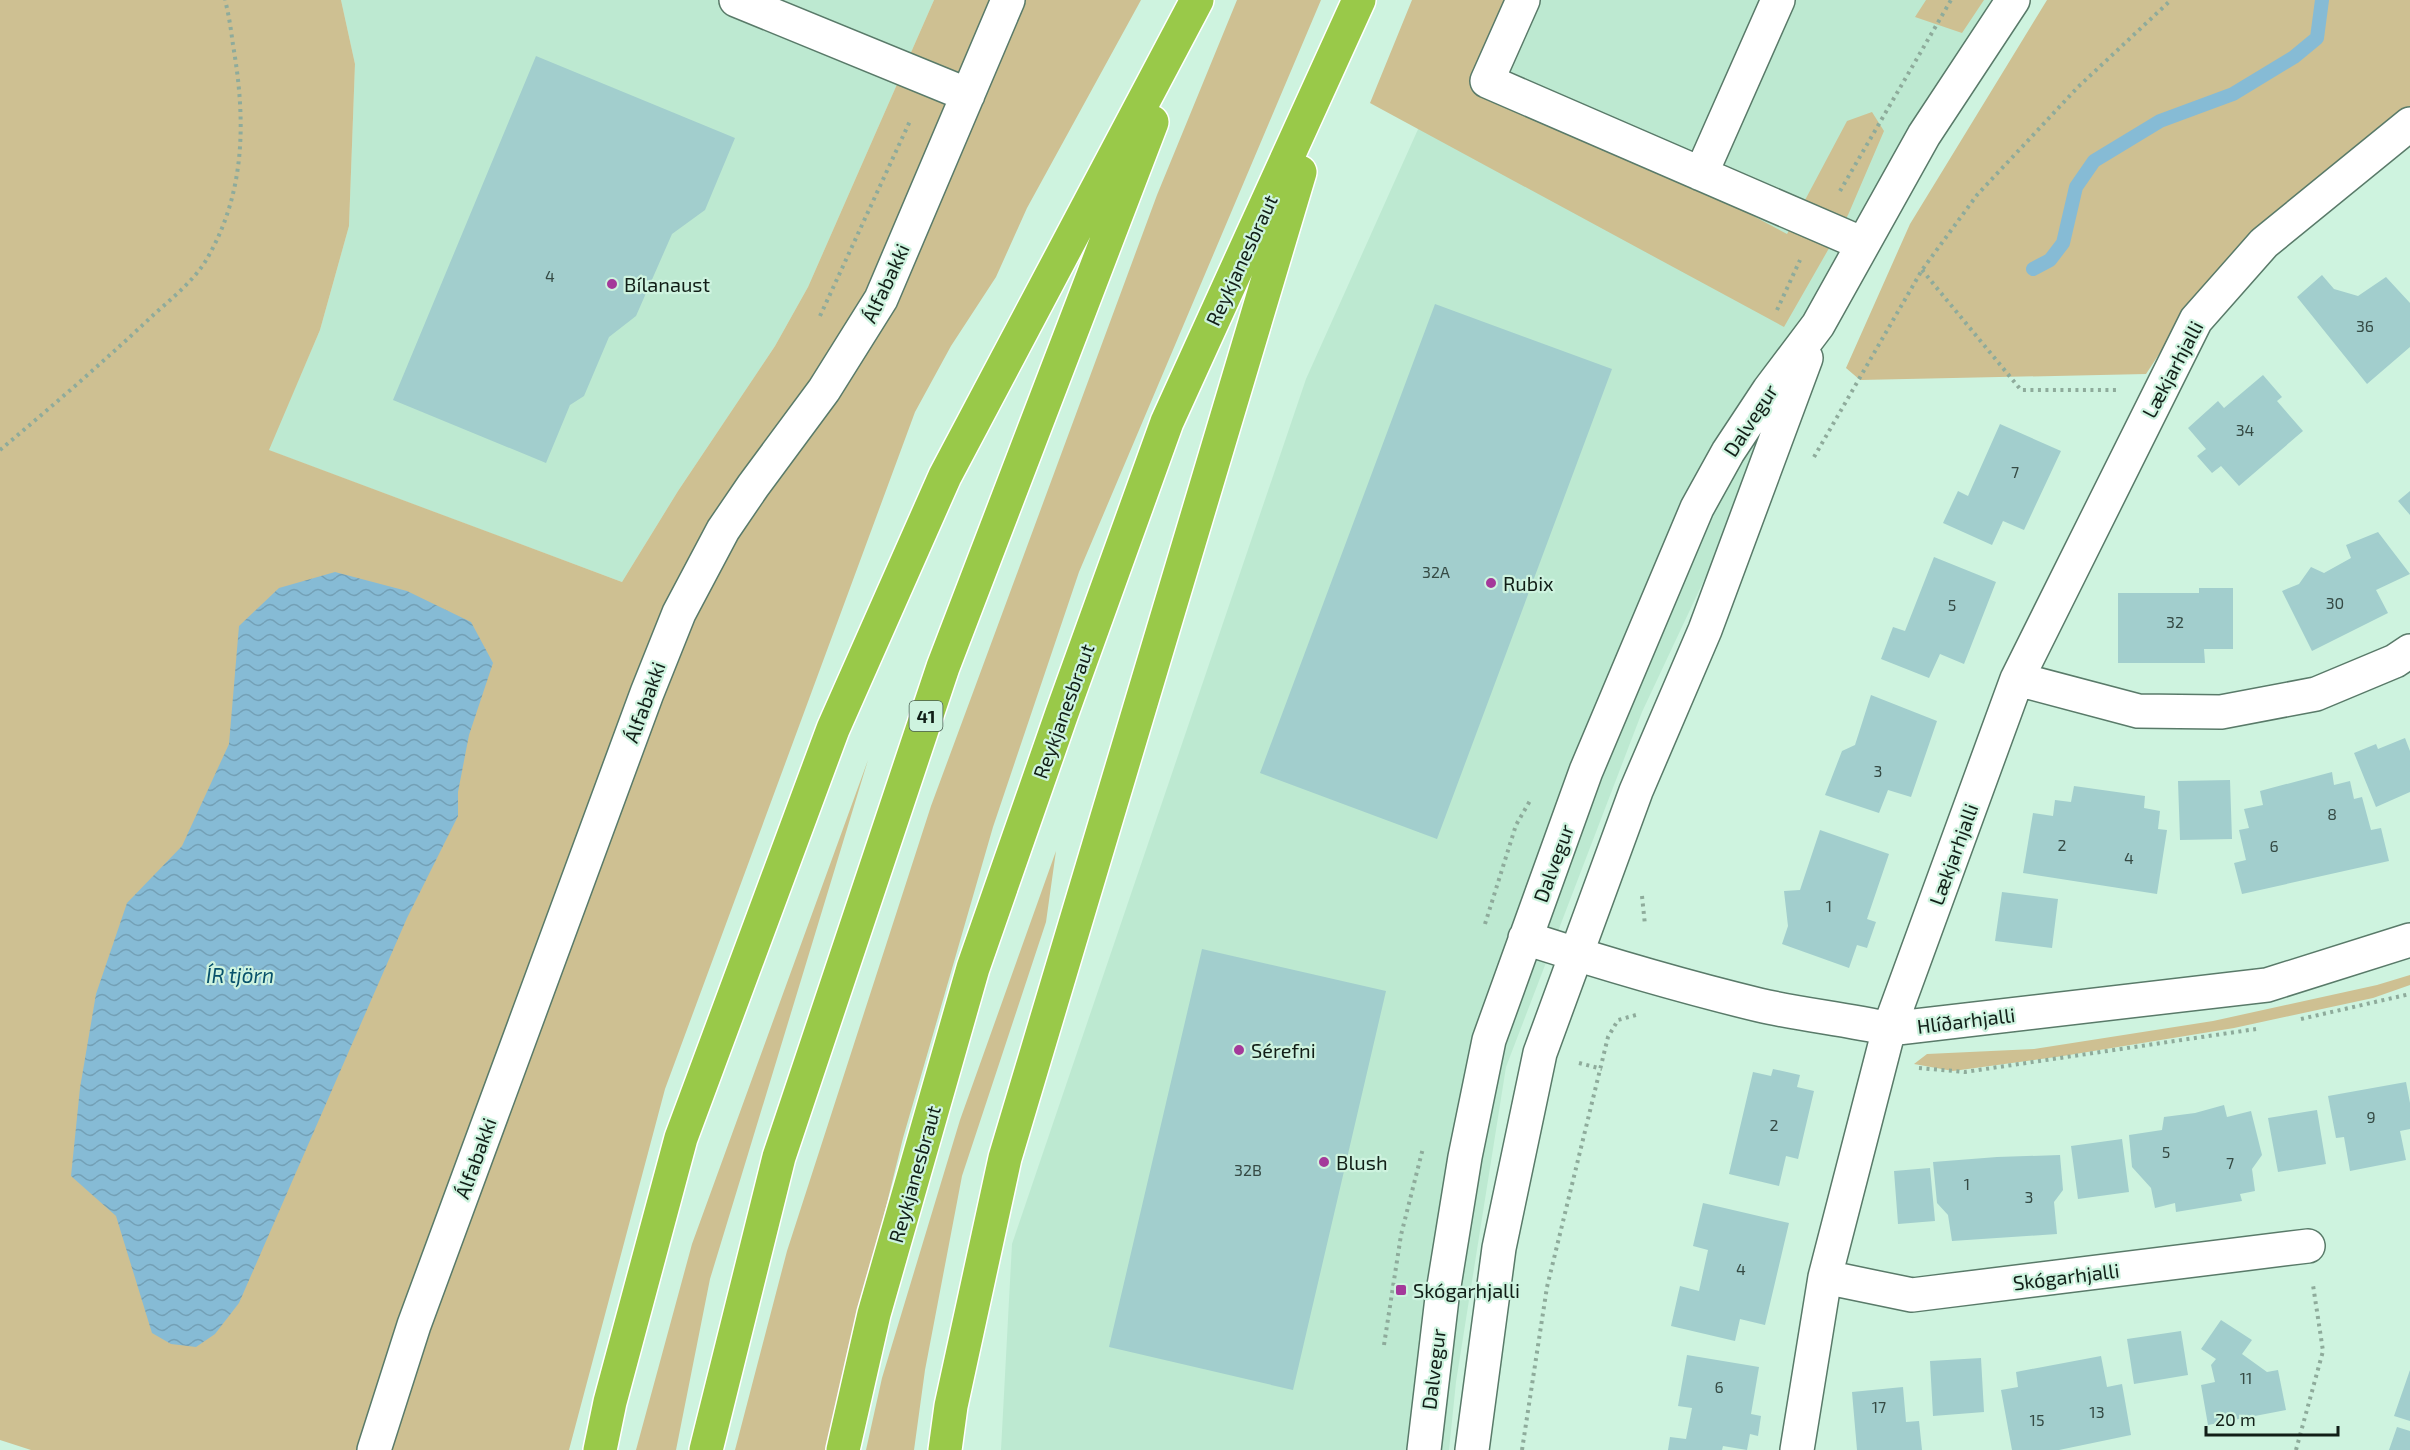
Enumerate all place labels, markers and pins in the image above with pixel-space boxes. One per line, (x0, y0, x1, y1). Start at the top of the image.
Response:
place label: Bílanaust (624, 272, 710, 296)
marker: Bílanaust (605, 277, 619, 291)
place label: Rubix (1503, 571, 1554, 595)
marker: Rubix (1484, 576, 1498, 590)
place label: Sérefni (1251, 1038, 1316, 1062)
marker: Sérefni (1232, 1043, 1246, 1057)
place label: Blush (1336, 1150, 1388, 1174)
marker: Blush (1317, 1155, 1331, 1169)
place label: Skógarhjalli (1413, 1278, 1520, 1302)
marker: Skógarhjalli (1394, 1283, 1408, 1297)

